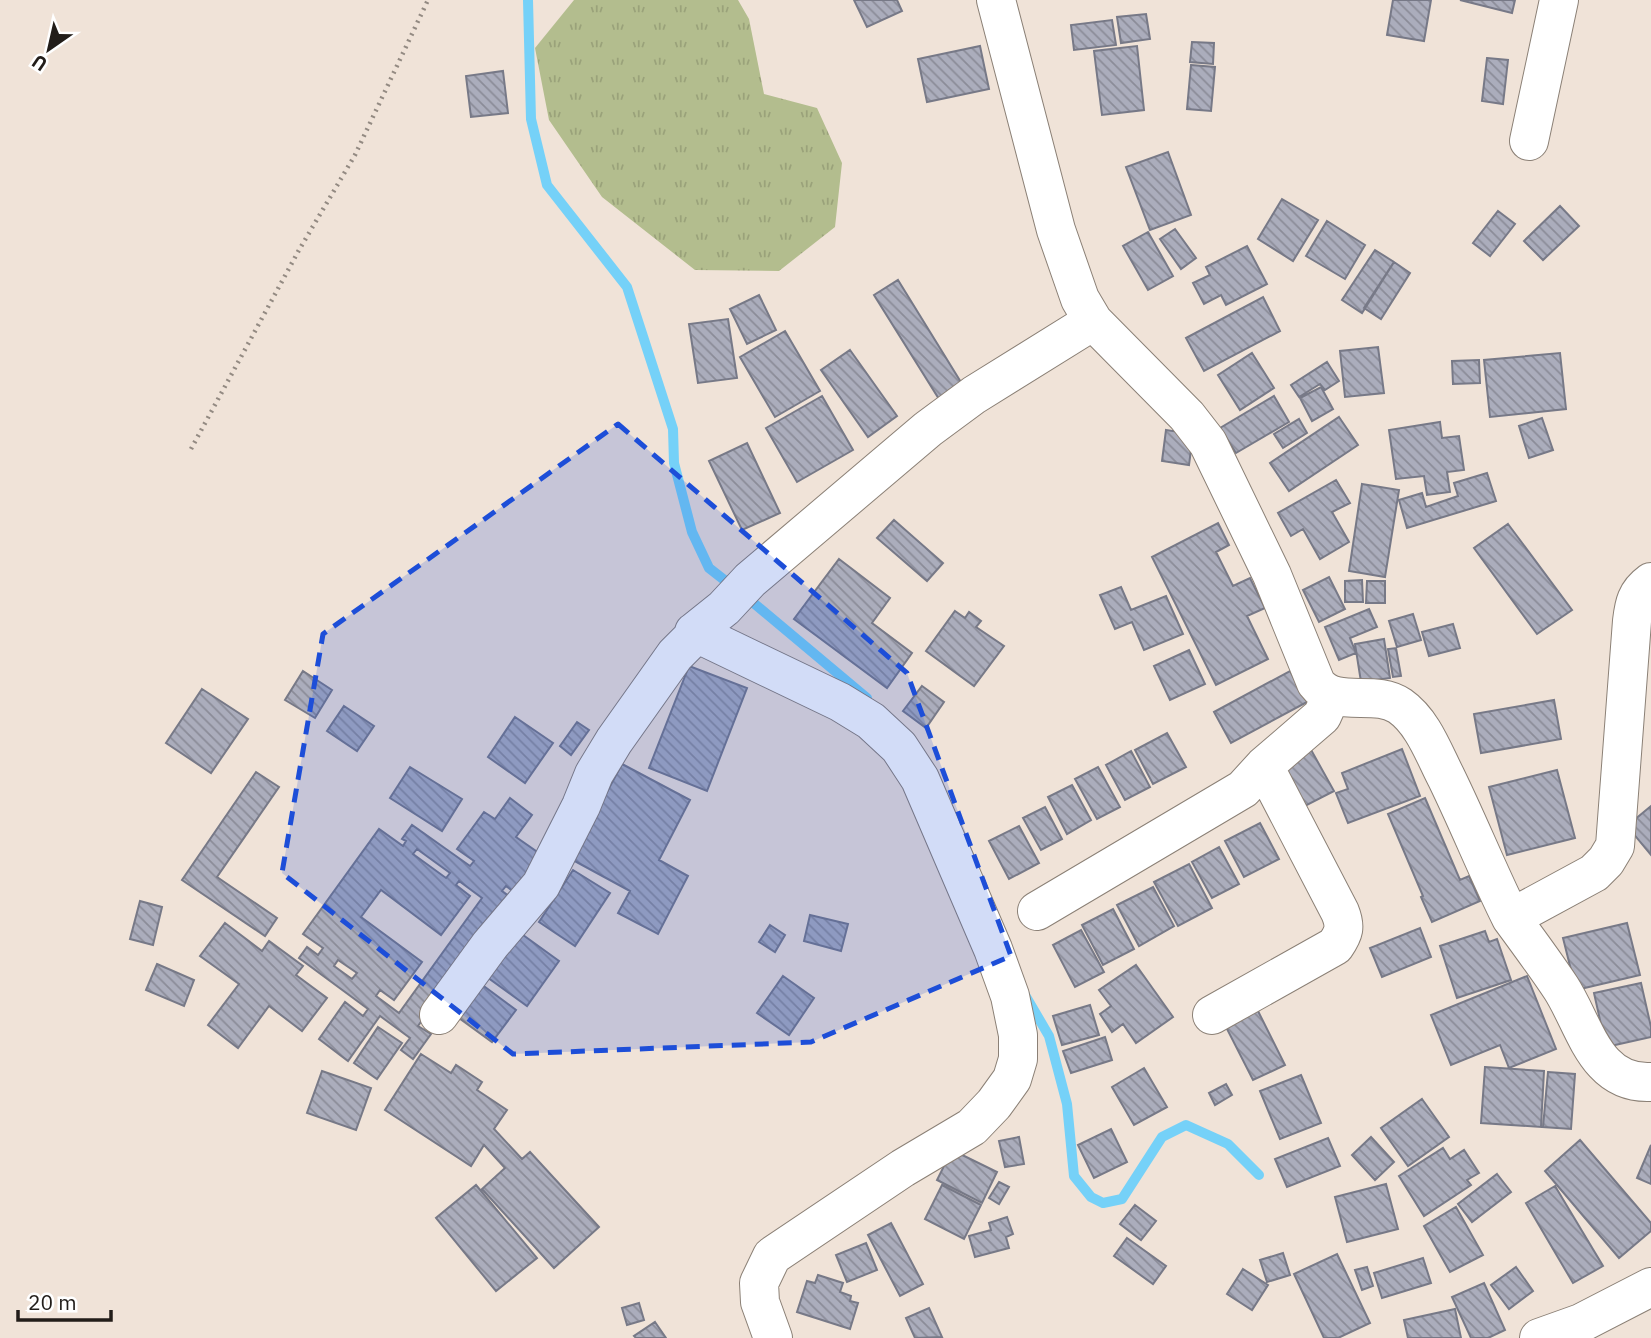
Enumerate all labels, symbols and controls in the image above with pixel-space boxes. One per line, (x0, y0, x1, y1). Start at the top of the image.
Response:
north arrow (14, 14, 84, 84)
text: U (27, 49, 52, 77)
scale bar (18, 1278, 110, 1322)
text: 20 m (28, 1288, 77, 1316)

